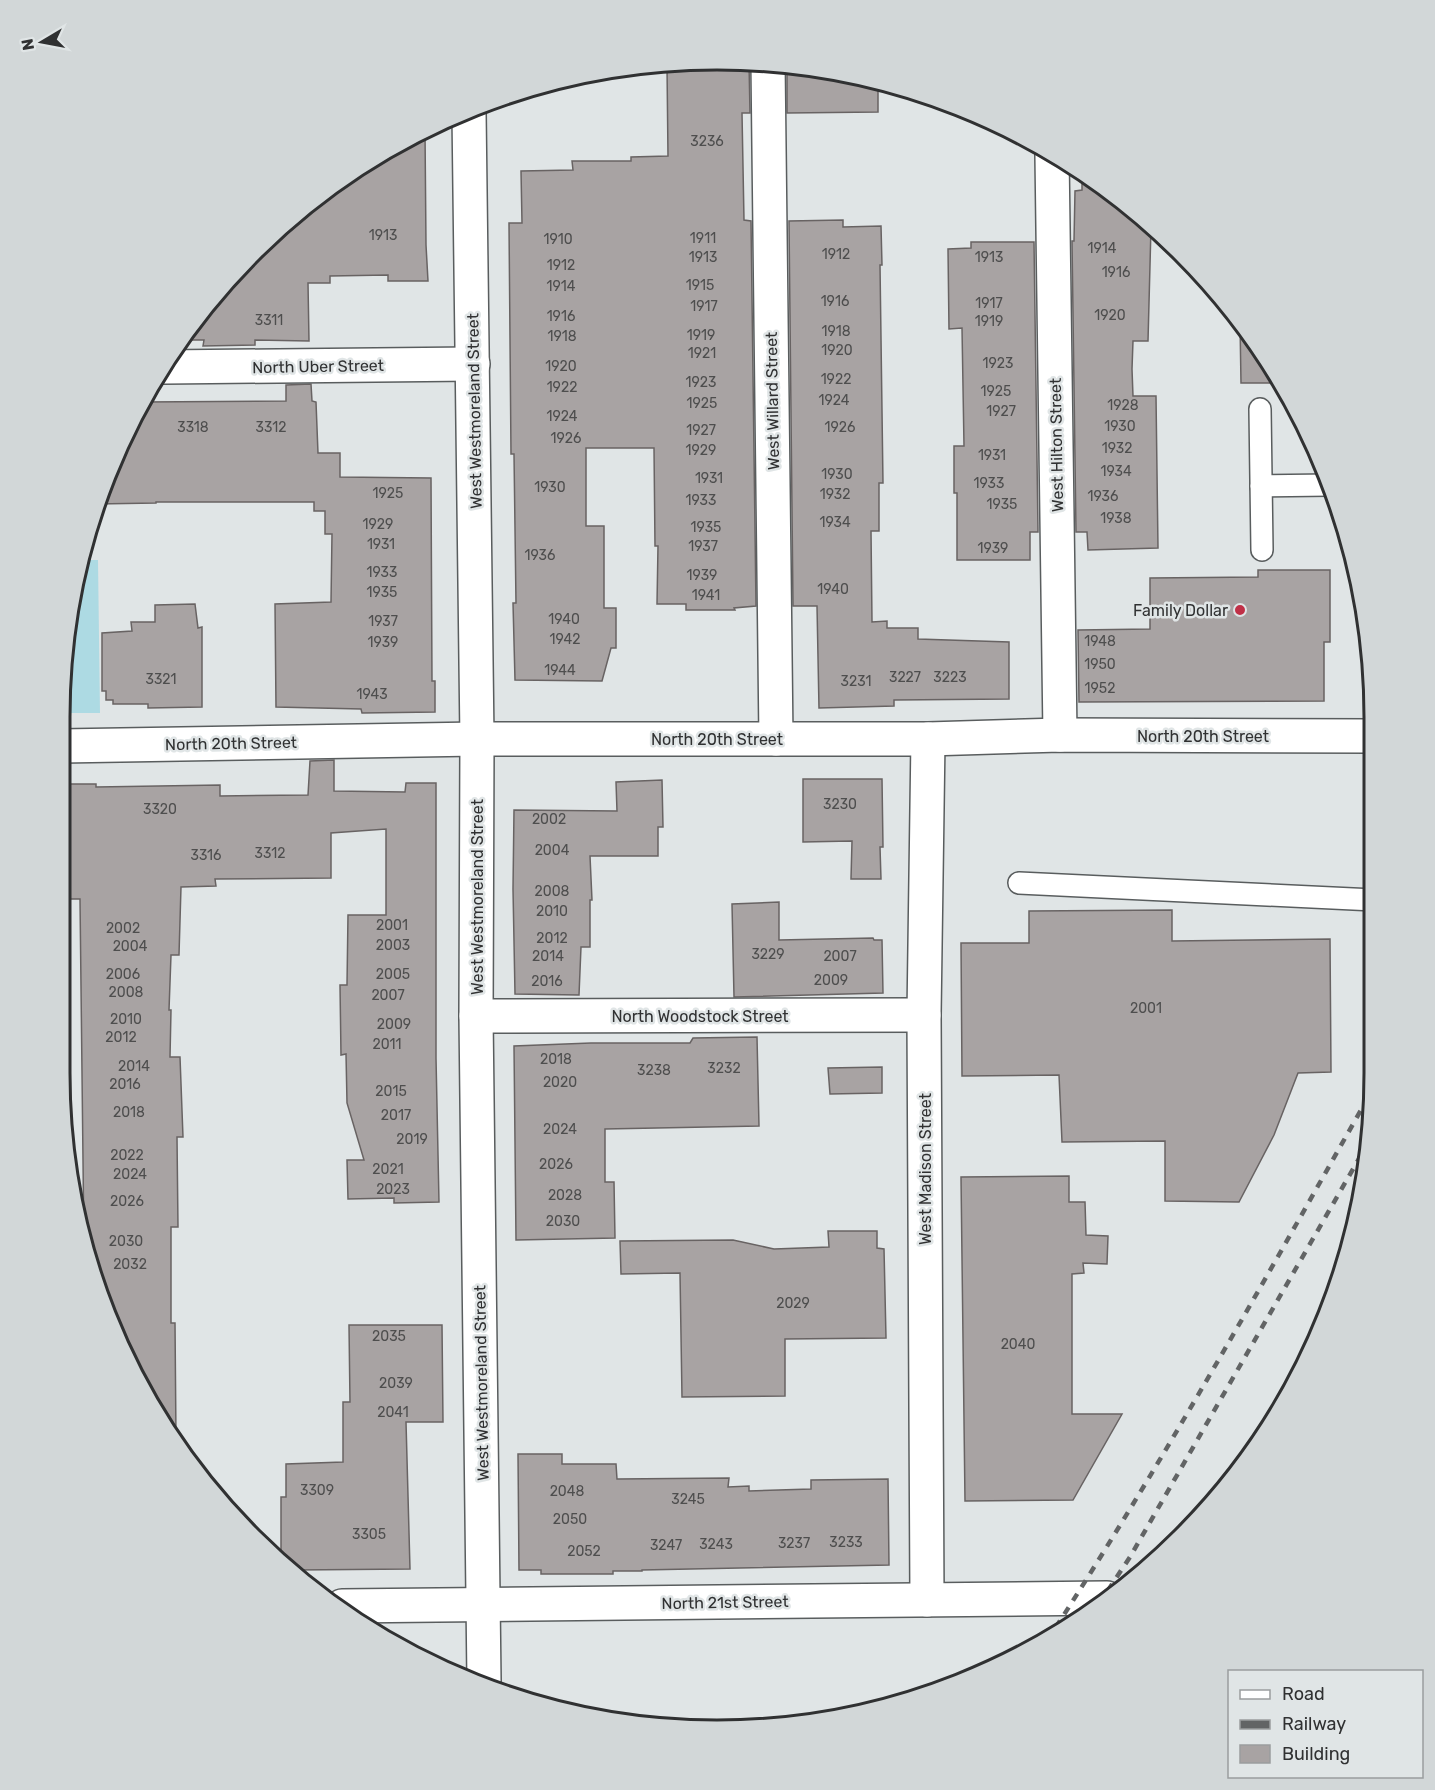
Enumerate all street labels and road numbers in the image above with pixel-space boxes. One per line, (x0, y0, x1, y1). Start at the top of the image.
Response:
street label: West Westmoreland Street (463, 313, 486, 509)
street label: West Willard Street (762, 332, 783, 470)
street label: North Uber Street (252, 356, 384, 377)
street label: West Hilton Street (1046, 378, 1067, 512)
street label: North 20th Street (1137, 727, 1269, 746)
street label: North 20th Street (651, 730, 783, 749)
street label: North 20th Street (165, 733, 297, 754)
street label: West Westmoreland Street (468, 799, 487, 995)
street label: North Woodstock Street (611, 1007, 789, 1026)
street label: West Madison Street (916, 1093, 935, 1245)
street label: West Westmoreland Street (470, 1285, 493, 1481)
street label: North 21st Street (661, 1592, 789, 1613)

